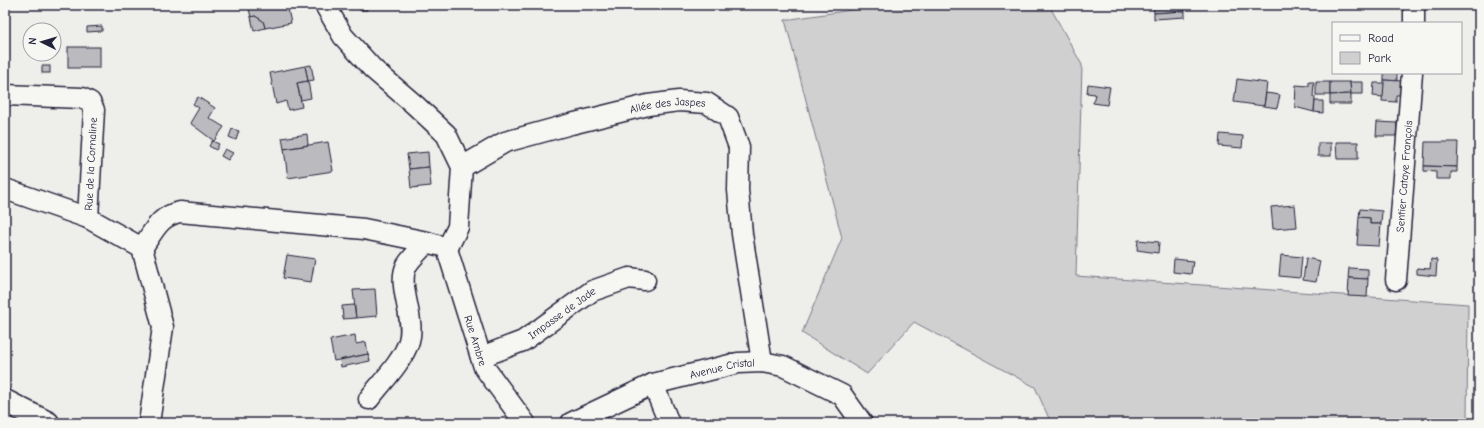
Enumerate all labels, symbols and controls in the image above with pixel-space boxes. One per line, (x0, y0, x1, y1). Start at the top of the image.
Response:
north arrow (22, 22, 62, 62)
legend (1332, 22, 1462, 74)
text: Road (1368, 31, 1394, 45)
text: N (26, 37, 39, 45)
text: Park (1368, 51, 1391, 65)
street label: Allée des Jaspes (628, 94, 707, 116)
street label: Rue de la Cornaline (82, 117, 100, 211)
street label: Sentier Cataye François (1393, 119, 1415, 233)
street label: Impasse de Jade (526, 284, 597, 342)
street label: Rue Ambre (462, 314, 490, 368)
street label: Avenue Cristal (688, 356, 755, 381)

